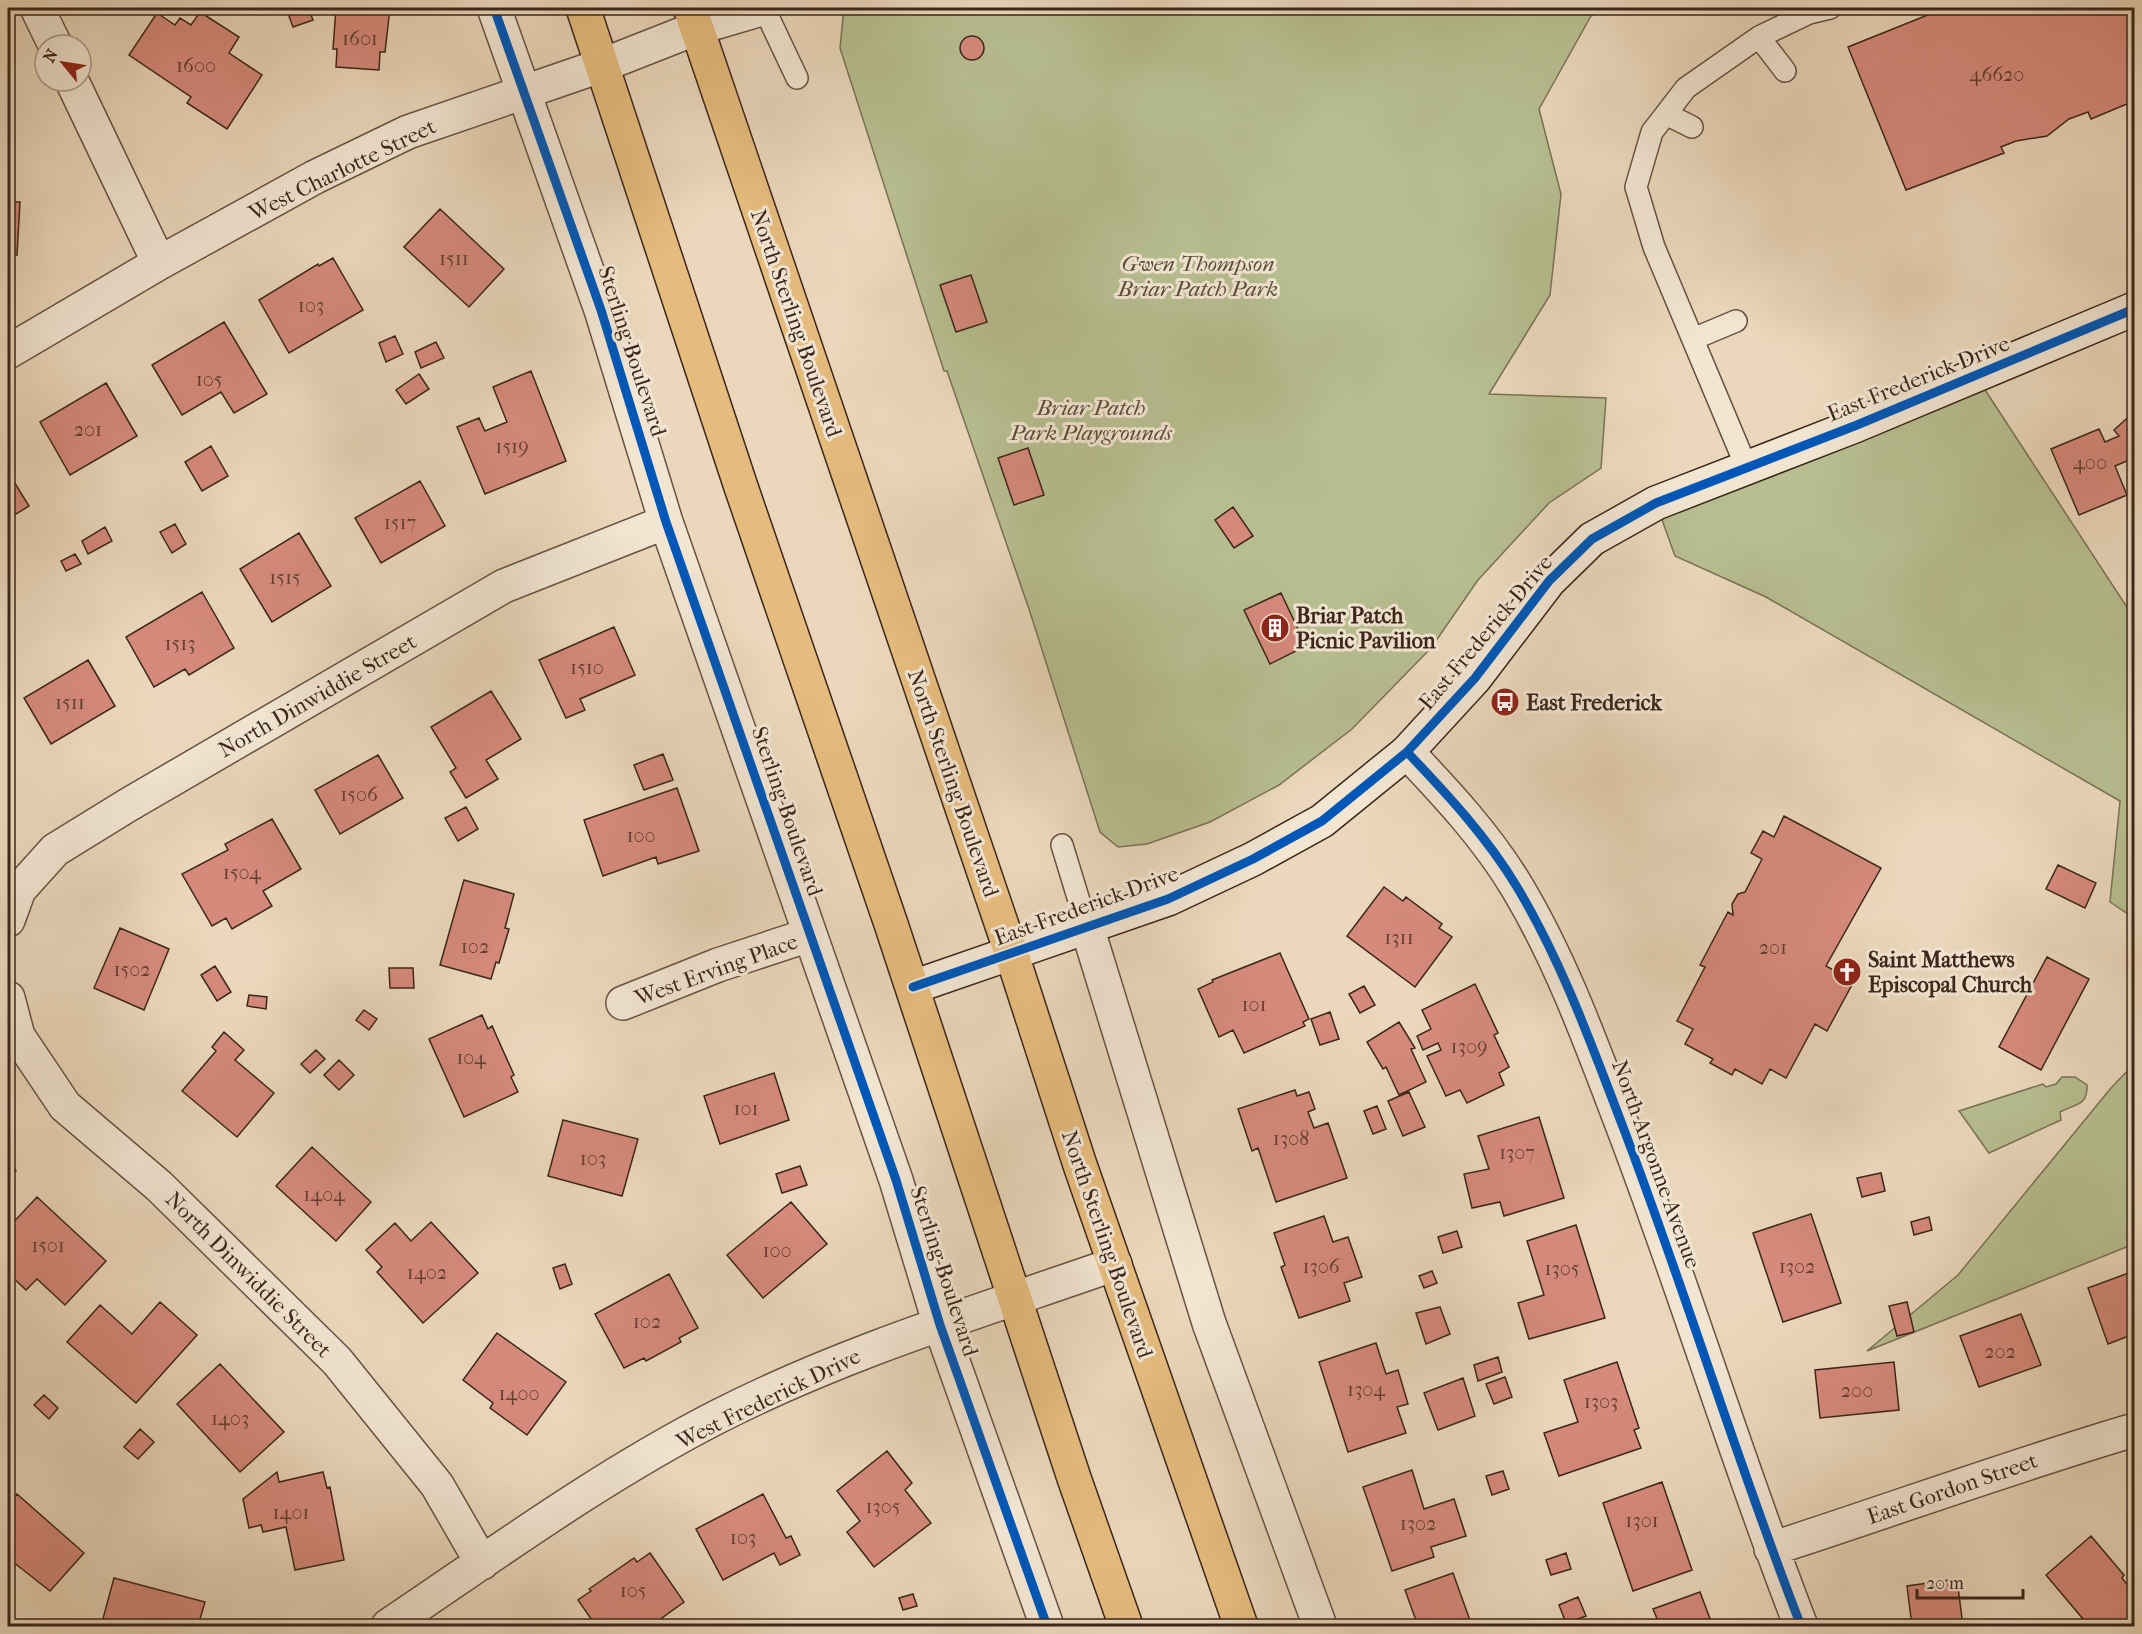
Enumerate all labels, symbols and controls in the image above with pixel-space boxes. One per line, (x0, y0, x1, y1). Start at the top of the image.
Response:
house number: 1601 (342, 27, 378, 50)
north arrow (33, 33, 93, 93)
text: N (39, 45, 62, 66)
house number: 1600 (176, 54, 216, 77)
house number: 46620 (1970, 63, 2024, 86)
street label: West Charlotte Street (244, 113, 440, 227)
street label: North Sterling Boulevard (745, 206, 848, 442)
house number: 1511 (439, 247, 469, 270)
park label: Gwen Thompson Briar Patch Park (1117, 251, 1278, 302)
street label: Sterling Boulevard (592, 263, 672, 441)
house number: 103 (298, 294, 324, 317)
street label: East Frederick Drive (1823, 330, 2013, 427)
house number: 105 (196, 368, 222, 391)
park label: Briar Patch Park Playgrounds (1009, 395, 1173, 446)
house number: 201 (74, 418, 102, 441)
house number: 1519 (495, 435, 529, 458)
house number: 400 (2073, 451, 2107, 474)
house number: 1517 (384, 511, 417, 534)
street label: East Frederick Drive (1413, 550, 1558, 715)
house number: 1515 (269, 566, 301, 589)
place label: Briar Patch Picnic Pavilion (1296, 603, 1436, 654)
building icon: Briar Patch Picnic Pavilion (1259, 612, 1291, 644)
street label: North Dinwiddie Street (214, 629, 421, 763)
house number: 1513 (164, 632, 196, 655)
house number: 1510 (570, 656, 604, 679)
street label: North Sterling Boulevard (902, 666, 1005, 902)
bus stop icon: East Frederick (1489, 686, 1521, 718)
place label: East Frederick (1526, 690, 1662, 716)
house number: 1511 (55, 691, 85, 714)
street label: Sterling Boulevard (746, 723, 829, 900)
house number: 1506 (340, 783, 378, 806)
house number: 100 (626, 824, 656, 847)
street label: East Frederick Drive (991, 860, 1182, 951)
house number: 1504 (223, 861, 262, 884)
house number: 1311 (1384, 926, 1414, 949)
street label: West Erving Place (630, 928, 801, 1012)
house number: 102 (461, 935, 489, 958)
house number: 201 (1759, 936, 1787, 959)
place label: Saint Matthews Episcopal Church (1868, 947, 2033, 998)
church icon: Saint Matthews Episcopal Church (1831, 956, 1863, 988)
house number: 1502 (114, 958, 150, 981)
house number: 101 (1241, 993, 1267, 1016)
house number: 1309 (1451, 1035, 1487, 1058)
house number: 104 (456, 1046, 487, 1069)
street label: North Argonne Avenue (1606, 1057, 1706, 1272)
house number: 101 (733, 1097, 759, 1120)
street label: North Sterling Boulevard (1056, 1127, 1159, 1363)
house number: 1308 (1273, 1127, 1309, 1150)
house number: 1307 (1499, 1141, 1535, 1164)
house number: 103 (580, 1147, 606, 1170)
house number: 1404 (303, 1183, 346, 1206)
street label: Sterling Boulevard (904, 1183, 984, 1361)
street label: North Dinwiddie Street (160, 1186, 337, 1363)
house number: 1501 (31, 1234, 65, 1257)
house number: 100 (762, 1239, 792, 1262)
house number: 1306 (1302, 1255, 1340, 1278)
house number: 1302 (1779, 1255, 1815, 1278)
house number: 1305 (1544, 1257, 1580, 1280)
house number: 1402 (407, 1261, 447, 1284)
house number: 102 (633, 1310, 661, 1333)
house number: 202 (1984, 1340, 2016, 1363)
street label: West Frederick Drive (671, 1343, 865, 1455)
house number: 1304 (1347, 1378, 1386, 1401)
house number: 200 (1841, 1379, 1873, 1402)
house number: 1400 (498, 1382, 540, 1405)
house number: 1303 (1584, 1390, 1618, 1413)
house number: 1403 (211, 1407, 249, 1430)
street label: East Gordon Street (1864, 1448, 2041, 1530)
house number: 1305 (865, 1495, 901, 1518)
house number: 1401 (272, 1501, 310, 1524)
house number: 1301 (1625, 1509, 1659, 1532)
house number: 1302 (1400, 1512, 1436, 1535)
house number: 103 (730, 1526, 756, 1549)
scale bar (1917, 1562, 2024, 1600)
text: 20 m (1926, 1573, 1964, 1594)
house number: 105 (620, 1579, 646, 1602)

